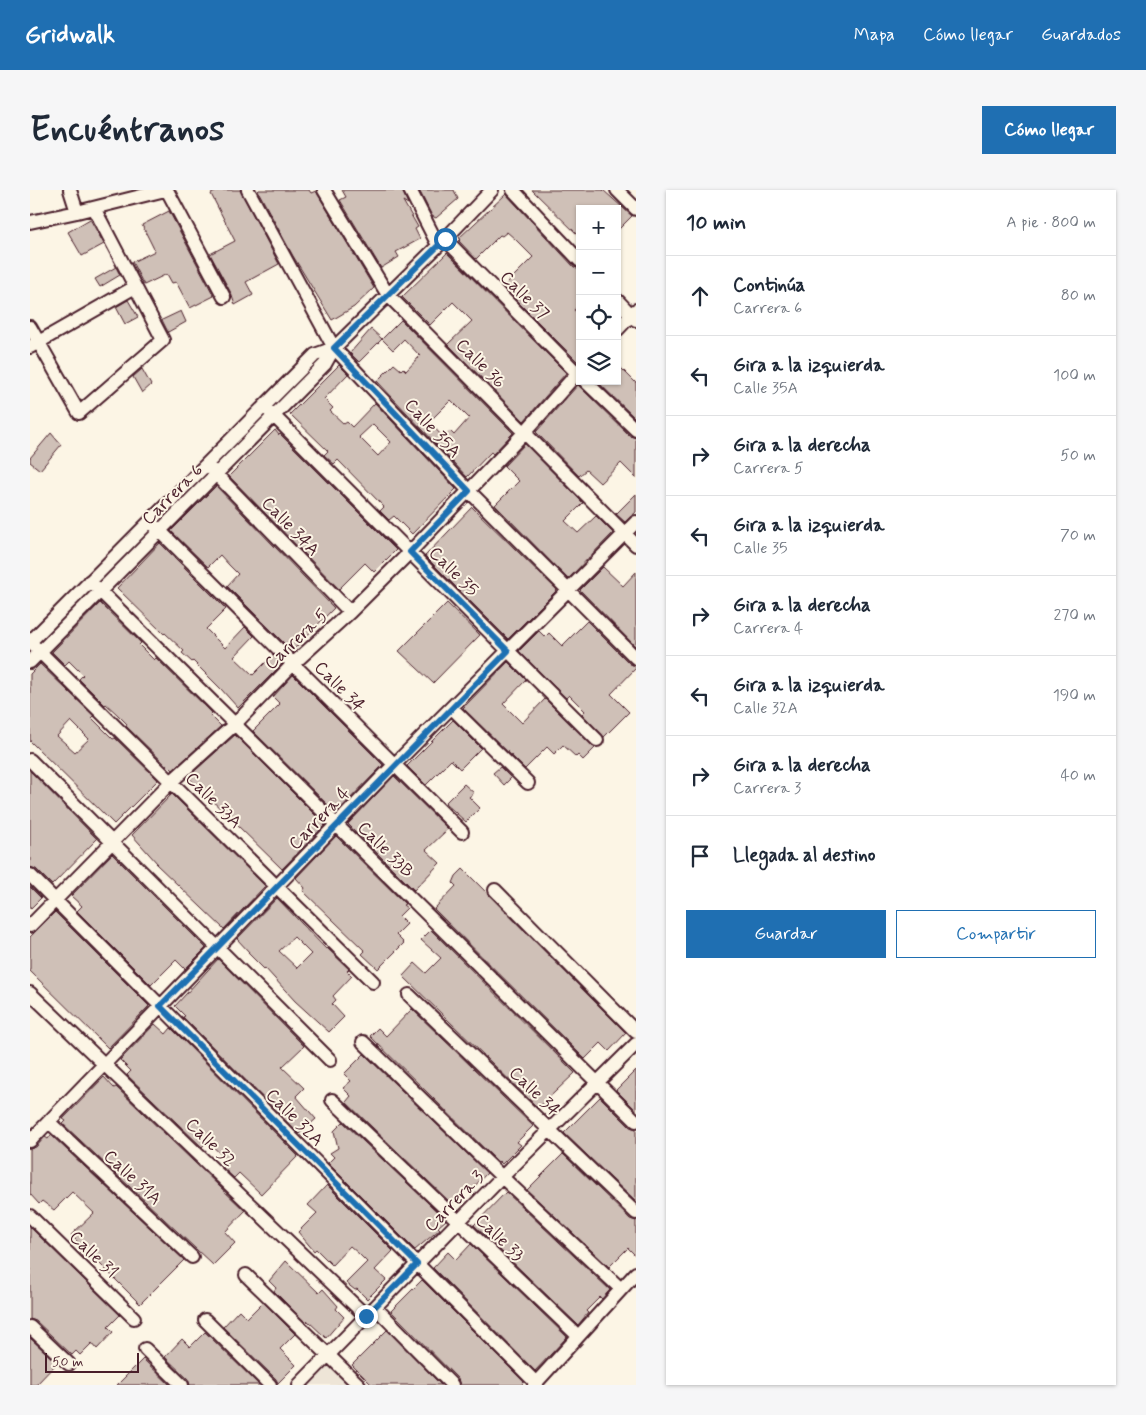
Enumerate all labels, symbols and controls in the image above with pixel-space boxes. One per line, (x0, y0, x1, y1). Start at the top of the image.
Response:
text: Gridwalk (25, 20, 115, 51)
text: Mapa (854, 23, 895, 47)
text: Cómo llegar (923, 23, 1013, 47)
text: Guardados (1041, 23, 1121, 47)
button: Cómo llegar (982, 106, 1116, 154)
text: Encuéntranos (30, 107, 225, 153)
map controls (576, 205, 621, 385)
button: + (576, 205, 621, 250)
text: 10 min (686, 209, 746, 237)
text: A pie · 800 m (1006, 212, 1096, 233)
route start (434, 228, 457, 251)
button: − (576, 250, 621, 295)
street label: Calle 37 (494, 266, 554, 326)
text: Continúa (733, 273, 805, 298)
icon: ahead (686, 282, 714, 310)
text: 80 m (1061, 285, 1096, 306)
button: locate (576, 295, 621, 340)
text: Carrera 6 (733, 298, 802, 319)
street label: Calle 36 (450, 333, 511, 394)
button: layers (576, 340, 621, 385)
text: Gira a la izquierda (733, 353, 884, 378)
icon: left (686, 362, 714, 390)
text: 100 m (1053, 365, 1096, 386)
text: Calle 35A (733, 378, 798, 399)
street label: Calle 35A (399, 394, 466, 464)
text: Gira a la derecha (733, 433, 871, 458)
icon: right (686, 442, 714, 470)
text: 50 m (1060, 445, 1096, 466)
text: Carrera 5 (733, 458, 804, 479)
street label: Carrera 6 (137, 459, 209, 531)
street label: Calle 34A (256, 492, 325, 562)
text: Gira a la izquierda (733, 513, 884, 538)
icon: left (686, 522, 714, 550)
text: 70 m (1060, 525, 1096, 546)
text: Calle 35 (733, 538, 787, 559)
street label: Calle 35 (423, 542, 483, 602)
text: Gira a la derecha (733, 593, 871, 618)
icon: right (686, 602, 714, 630)
street label: Carrera 5 (259, 604, 334, 676)
text: 270 m (1053, 605, 1096, 626)
text: Carrera 4 (733, 618, 803, 639)
street label: Calle 34 (309, 656, 370, 717)
text: Gira a la izquierda (733, 673, 884, 698)
icon: left (686, 682, 714, 710)
text: 190 m (1053, 685, 1096, 706)
text: Calle 32A (733, 698, 798, 719)
text: Gira a la derecha (733, 753, 871, 778)
icon: right (686, 762, 714, 790)
text: 40 m (1060, 765, 1096, 786)
street label: Calle 33A (180, 767, 247, 834)
text: Carrera 3 (733, 778, 801, 799)
street label: Carrera 4 (284, 782, 356, 856)
street label: Calle 33B (352, 816, 419, 883)
icon: arrive (686, 842, 714, 870)
text: Llegada al destino (733, 843, 875, 868)
button: Guardar (686, 910, 886, 958)
button: Compartir (896, 910, 1096, 958)
street label: Calle 34 (503, 1061, 565, 1122)
street label: Calle 32A (260, 1083, 329, 1152)
street label: Calle 32 (180, 1113, 241, 1173)
street label: Calle 31A (98, 1145, 167, 1211)
street label: Carrera 3 (419, 1166, 490, 1238)
street label: Calle 33 (470, 1208, 529, 1267)
street label: Calle 31 (64, 1225, 123, 1284)
route end (355, 1305, 378, 1328)
scale bar (45, 1350, 139, 1373)
text: 50 m (52, 1353, 83, 1371)

